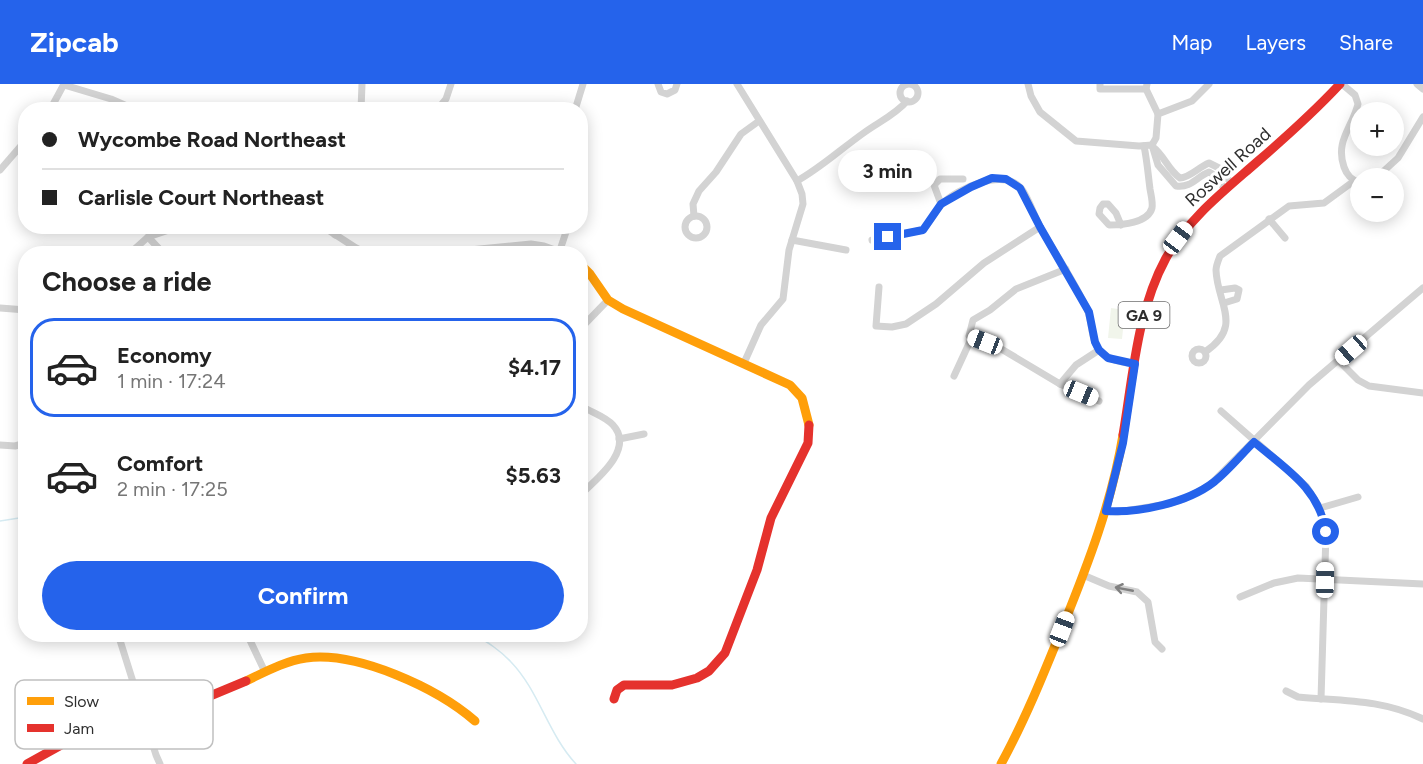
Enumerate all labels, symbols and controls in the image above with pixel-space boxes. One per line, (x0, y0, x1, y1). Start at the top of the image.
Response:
text: Zipcab (30, 25, 119, 59)
text: Map (1172, 30, 1212, 55)
text: Layers (1245, 30, 1306, 55)
text: Share (1339, 30, 1393, 55)
map controls (1350, 102, 1404, 222)
button: + (1350, 102, 1404, 156)
street label: Roswell Road (1181, 123, 1275, 211)
text: Wycombe Road Northeast (78, 126, 346, 153)
callout: 3 min (838, 150, 938, 192)
text: 3 min (863, 159, 912, 183)
button: − (1350, 168, 1404, 222)
text: Carlisle Court Northeast (78, 184, 324, 211)
car (1160, 218, 1196, 258)
route end (874, 223, 901, 250)
text: Choose a ride (42, 265, 211, 298)
road number: GA 9 (1118, 302, 1170, 328)
car (965, 327, 1005, 357)
car (1332, 331, 1370, 369)
icon: car (45, 341, 99, 395)
text: Economy (117, 342, 212, 369)
text: $4.17 (508, 354, 561, 381)
text: 1 min · 17:24 (117, 369, 226, 393)
car (1061, 378, 1101, 408)
icon: car (45, 449, 99, 503)
text: Comfort (117, 450, 203, 477)
text: $5.63 (506, 462, 561, 489)
text: 2 min · 17:25 (117, 477, 228, 501)
route start (1312, 518, 1339, 545)
button: Confirm (42, 561, 564, 630)
car (1316, 562, 1334, 598)
one-way arrow (1114, 583, 1134, 594)
car (1047, 609, 1077, 649)
legend (15, 680, 213, 749)
text: Slow (64, 692, 99, 711)
text: Jam (64, 719, 94, 738)

